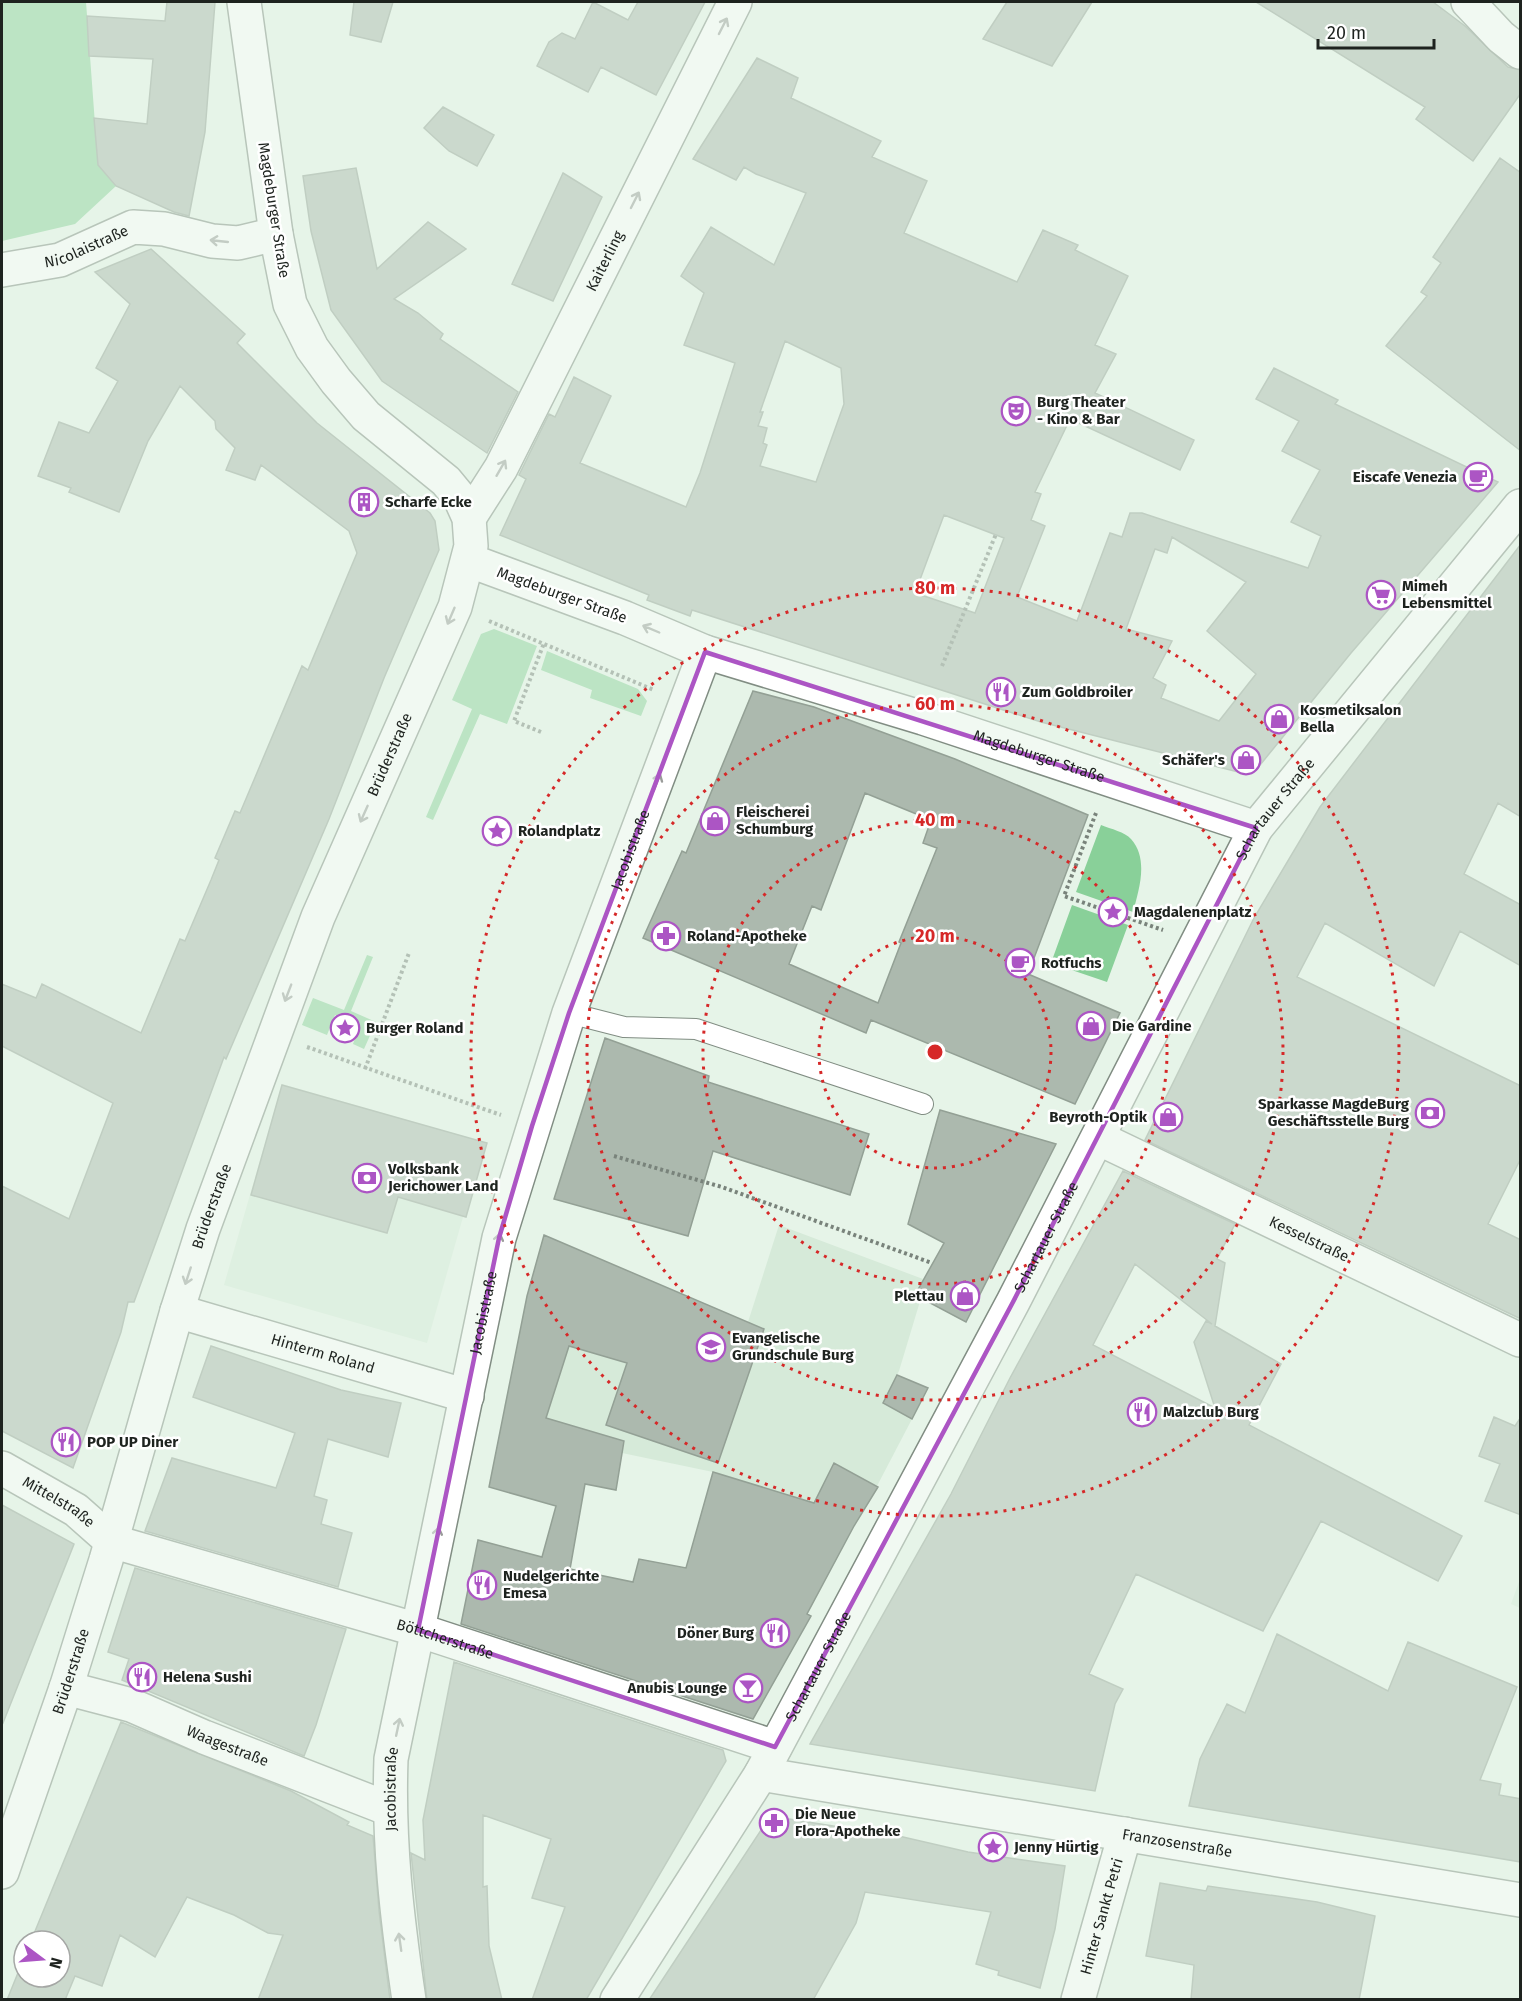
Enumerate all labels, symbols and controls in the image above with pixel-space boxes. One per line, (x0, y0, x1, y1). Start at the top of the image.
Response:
scale bar (1318, 12, 1434, 50)
one-way arrow (717, 17, 729, 35)
text: 20 m (1327, 22, 1366, 44)
street label: Magdeburger Straße (254, 141, 294, 279)
one-way arrow (630, 192, 642, 210)
street label: Nicolaistraße (43, 221, 131, 272)
street label: Kaiterling (582, 227, 628, 294)
one-way arrow (210, 235, 229, 246)
place label: Burg Theater - Kino & Bar (1037, 393, 1126, 428)
theatre icon: Burg Theater - Kino & Bar (1000, 395, 1032, 427)
one-way arrow (495, 460, 507, 477)
cafe icon: Eiscafe Venezia (1462, 461, 1494, 493)
place label: Eiscafe Venezia (1353, 468, 1457, 486)
building icon: Scharfe Ecke (348, 486, 380, 518)
place label: Scharfe Ecke (385, 493, 472, 511)
street label: Magdeburger Straße (494, 563, 630, 627)
text: 80 m (915, 577, 955, 599)
place label: Mimeh Lebensmittel (1402, 577, 1492, 612)
supermarket icon: Mimeh Lebensmittel (1365, 579, 1397, 611)
one-way arrow (445, 606, 456, 625)
one-way arrow (642, 623, 661, 634)
restaurant icon: Zum Goldbroiler (985, 676, 1017, 708)
place label: Zum Goldbroiler (1022, 683, 1134, 701)
text: 60 m (915, 693, 955, 715)
place label: Kosmetiksalon Bella (1300, 701, 1401, 736)
shop icon: Kosmetiksalon Bella (1263, 703, 1295, 735)
street label: Brüderstraße (364, 710, 416, 799)
street label: Magdeburger Straße (971, 726, 1107, 786)
shop icon: Schäfer's (1230, 744, 1262, 776)
place label: Schäfer's (1162, 751, 1225, 769)
street label: Schartauer Straße (1232, 755, 1318, 863)
one-way arrow (652, 773, 663, 792)
place label: Fleischerei Schumburg (736, 803, 814, 838)
one-way arrow (357, 804, 369, 822)
shop icon: Fleischerei Schumburg (699, 805, 731, 837)
street label: Jacobistraße (607, 807, 654, 893)
text: 40 m (915, 809, 955, 831)
place icon: Rolandplatz (481, 815, 513, 847)
place label: Rolandplatz (518, 822, 600, 840)
place icon: Magdalenenplatz (1097, 896, 1129, 928)
place label: Magdalenenplatz (1134, 903, 1251, 921)
pharmacy icon: Roland-Apotheke (650, 920, 682, 952)
text: 20 m (915, 925, 955, 947)
place label: Roland-Apotheke (687, 927, 807, 945)
cafe icon: Rotfuchs (1004, 947, 1036, 979)
place label: Rotfuchs (1041, 954, 1102, 972)
one-way arrow (282, 984, 293, 1002)
shop icon: Die Gardine (1075, 1010, 1107, 1042)
place icon: Burger Roland (329, 1012, 361, 1044)
place label: Die Gardine (1112, 1017, 1191, 1035)
place label: Burger Roland (366, 1019, 464, 1037)
centre of rings (925, 1042, 945, 1062)
place label: Sparkasse MagdeBurg Geschäftsstelle Burg (1258, 1095, 1410, 1130)
bank icon: Sparkasse MagdeBurg Geschäftsstelle Burg (1414, 1097, 1446, 1129)
shop icon: Beyroth-Optik (1152, 1101, 1184, 1133)
place label: Beyroth-Optik (1049, 1108, 1148, 1126)
place label: Volksbank Jerichower Land (387, 1160, 498, 1195)
street label: Brüderstraße (188, 1161, 235, 1251)
bank icon: Volksbank Jerichower Land (351, 1162, 383, 1194)
street label: Schartauer Straße (1010, 1178, 1082, 1296)
street label: Kesselstraße (1266, 1212, 1352, 1266)
one-way arrow (493, 1233, 504, 1252)
one-way arrow (181, 1266, 192, 1285)
street label: Jacobistraße (466, 1269, 501, 1356)
shop icon: Plettau (949, 1280, 981, 1312)
place label: Plettau (894, 1287, 944, 1305)
place label: Evangelische Grundschule Burg (732, 1329, 854, 1364)
street label: Hinterm Roland (269, 1330, 377, 1377)
school or university icon: Evangelische Grundschule Burg (695, 1331, 727, 1363)
restaurant icon: Malzclub Burg (1126, 1396, 1158, 1428)
place label: Malzclub Burg (1163, 1403, 1260, 1421)
restaurant icon: POP UP Diner (50, 1426, 82, 1458)
place label: POP UP Diner (87, 1433, 179, 1451)
street label: Mittelstraße (19, 1472, 98, 1531)
one-way arrow (432, 1527, 443, 1546)
place label: Nudelgerichte Emesa (503, 1567, 599, 1602)
restaurant icon: Nudelgerichte Emesa (466, 1569, 498, 1601)
street label: Schartauer Straße (782, 1608, 855, 1725)
street label: Böttcherstraße (394, 1615, 496, 1663)
restaurant icon: Döner Burg (759, 1617, 791, 1649)
place label: Döner Burg (677, 1624, 755, 1642)
street label: Brüderstraße (48, 1626, 93, 1717)
restaurant icon: Helena Sushi (126, 1661, 158, 1693)
place label: Helena Sushi (163, 1668, 252, 1686)
bar icon: Anubis Lounge (732, 1672, 764, 1704)
place label: Anubis Lounge (626, 1679, 727, 1697)
one-way arrow (392, 1718, 404, 1737)
street label: Waagestraße (184, 1721, 271, 1770)
street label: Jacobistraße (381, 1745, 402, 1832)
place label: Die Neue Flora-Apotheke (795, 1805, 901, 1840)
pharmacy icon: Die Neue Flora-Apotheke (758, 1807, 790, 1839)
street label: Franzosenstraße (1121, 1825, 1234, 1861)
place icon: Jenny Hürtig (977, 1831, 1009, 1863)
place label: Jenny Hürtig (1013, 1838, 1099, 1856)
street label: Hinter Sankt Petri (1077, 1856, 1127, 1977)
north arrow (12, 1929, 72, 1989)
one-way arrow (395, 1932, 406, 1952)
text: N (45, 1955, 67, 1971)

